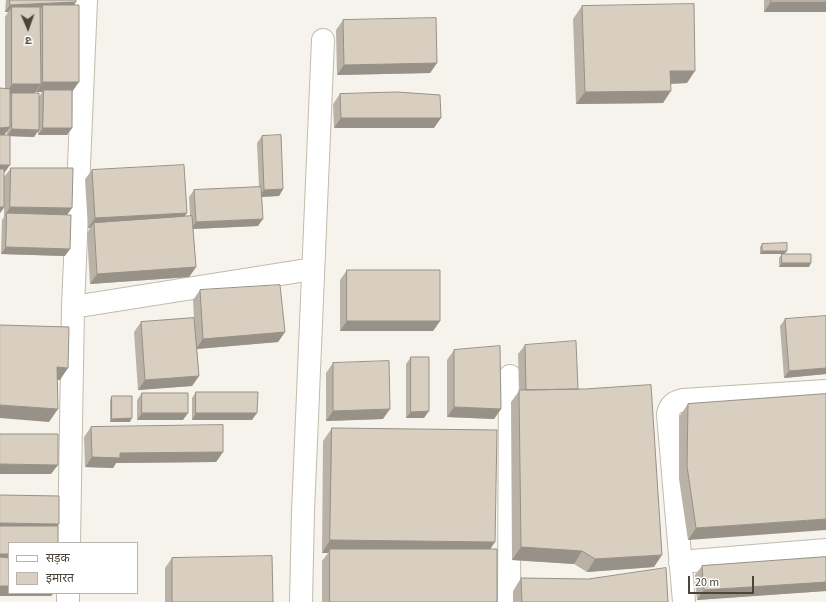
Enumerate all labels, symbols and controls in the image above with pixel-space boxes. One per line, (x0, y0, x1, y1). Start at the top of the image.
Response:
north arrow (8, 8, 48, 48)
text: उ (25, 33, 32, 48)
legend (8, 542, 138, 594)
text: सड़क (46, 550, 70, 567)
scale bar (690, 568, 756, 594)
text: इमारत (46, 570, 74, 587)
text: 20 m (695, 574, 719, 591)

